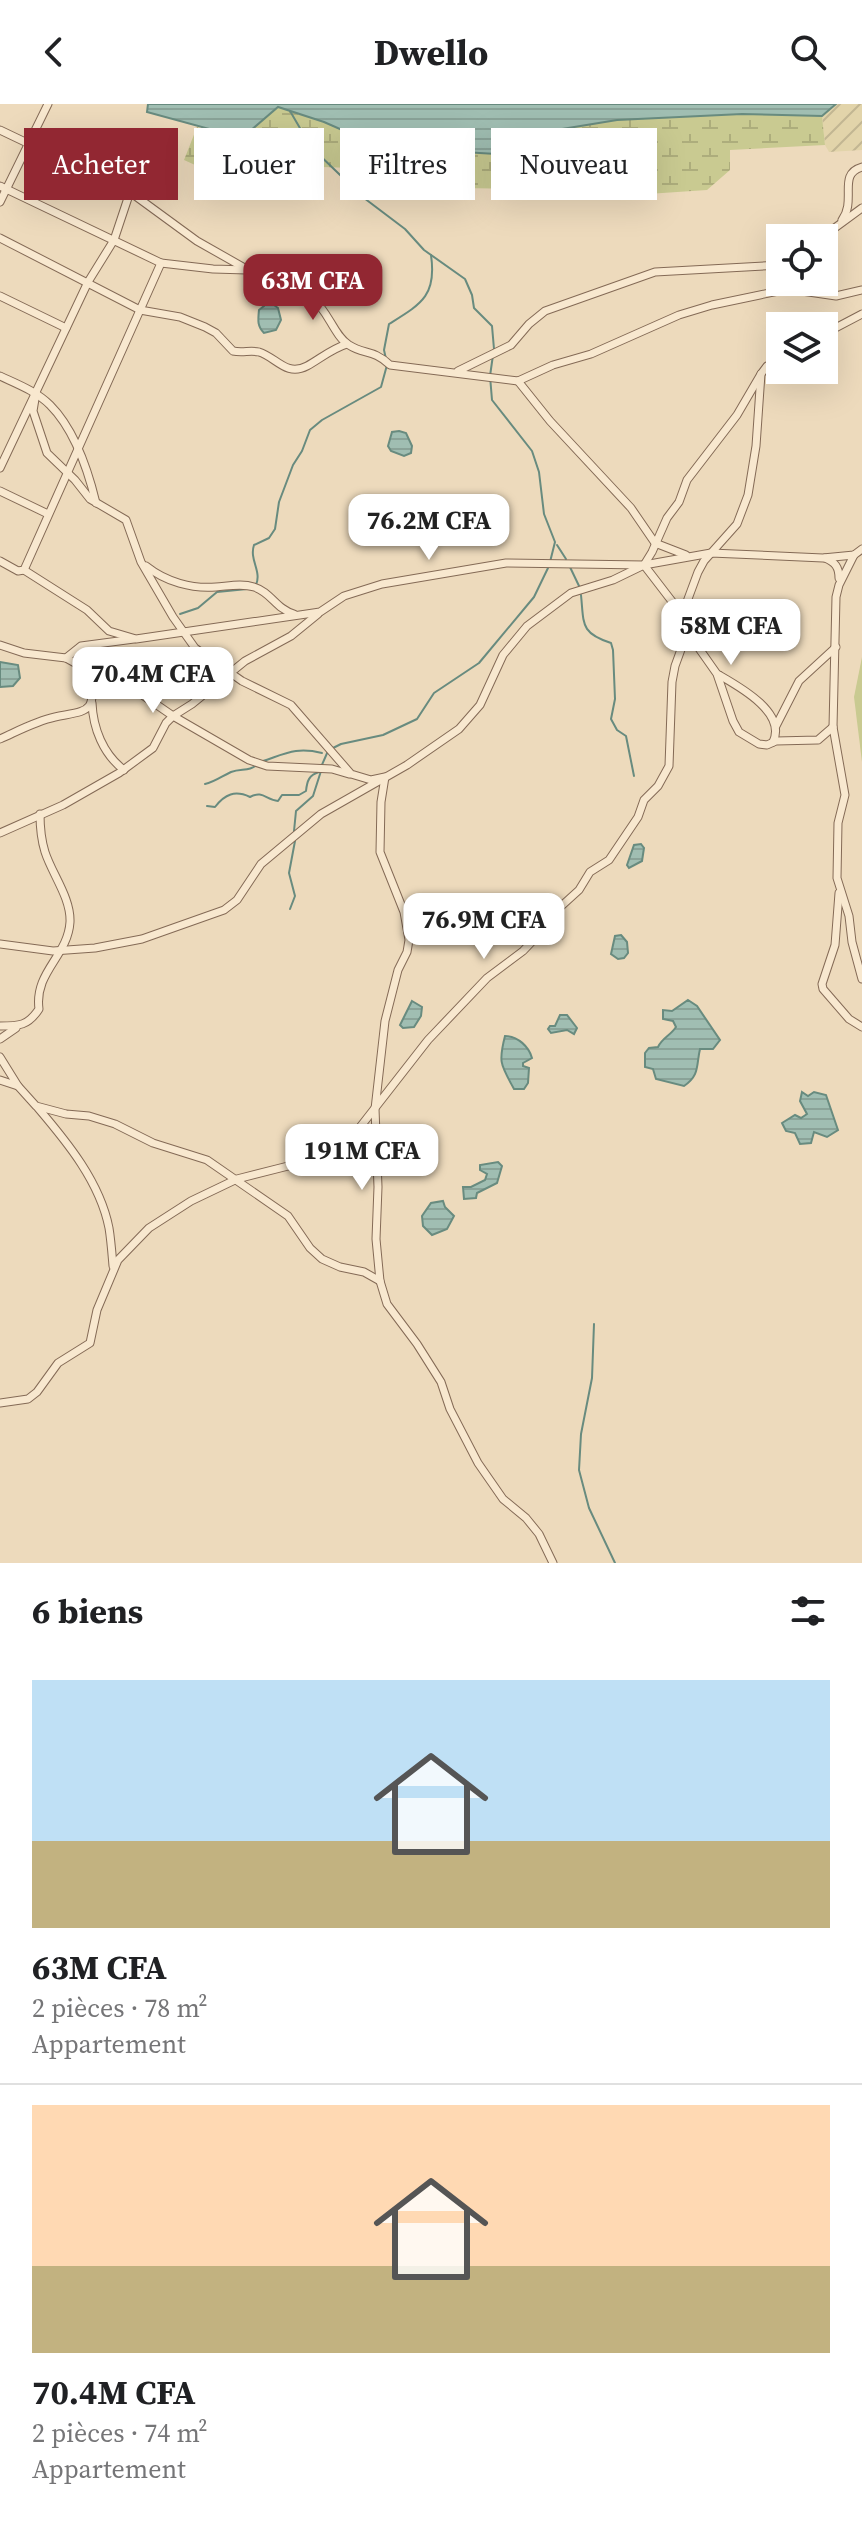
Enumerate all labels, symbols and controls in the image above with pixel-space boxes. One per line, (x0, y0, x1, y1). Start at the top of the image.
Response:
text: Dwello (374, 28, 488, 77)
icon: back (32, 30, 76, 74)
icon: search (786, 30, 830, 74)
chip: Acheter (24, 128, 178, 200)
chip: Louer (194, 128, 324, 200)
chip: Filtres (340, 128, 475, 200)
chip: Nouveau (491, 128, 657, 200)
map controls (766, 224, 838, 384)
button: locate (766, 224, 838, 296)
pin: 63M CFA (239, 254, 387, 322)
text: 63M CFA (261, 262, 365, 298)
button: layers (766, 312, 838, 384)
pin: 76.2M CFA (337, 494, 521, 562)
text: 76.2M CFA (366, 502, 492, 538)
pin: 58M CFA (657, 599, 805, 667)
text: 58M CFA (679, 607, 783, 643)
pin: 70.4M CFA (61, 647, 245, 715)
text: 70.4M CFA (90, 655, 216, 691)
pin: 76.9M CFA (392, 893, 576, 961)
text: 76.9M CFA (421, 901, 547, 937)
pin: 191M CFA (279, 1124, 445, 1192)
text: 191M CFA (303, 1132, 421, 1168)
text: 6 biens (32, 1588, 143, 1634)
icon: filters (786, 1589, 830, 1633)
icon: home (359, 1732, 503, 1876)
text: 63M CFA (32, 1944, 167, 1990)
text: 2 pièces · 78 m² (32, 1990, 208, 2026)
text: Appartement (32, 2026, 186, 2062)
icon: home (359, 2157, 503, 2301)
text: 70.4M CFA (32, 2369, 196, 2415)
text: 2 pièces · 74 m² (32, 2415, 208, 2451)
text: Appartement (32, 2451, 186, 2487)

